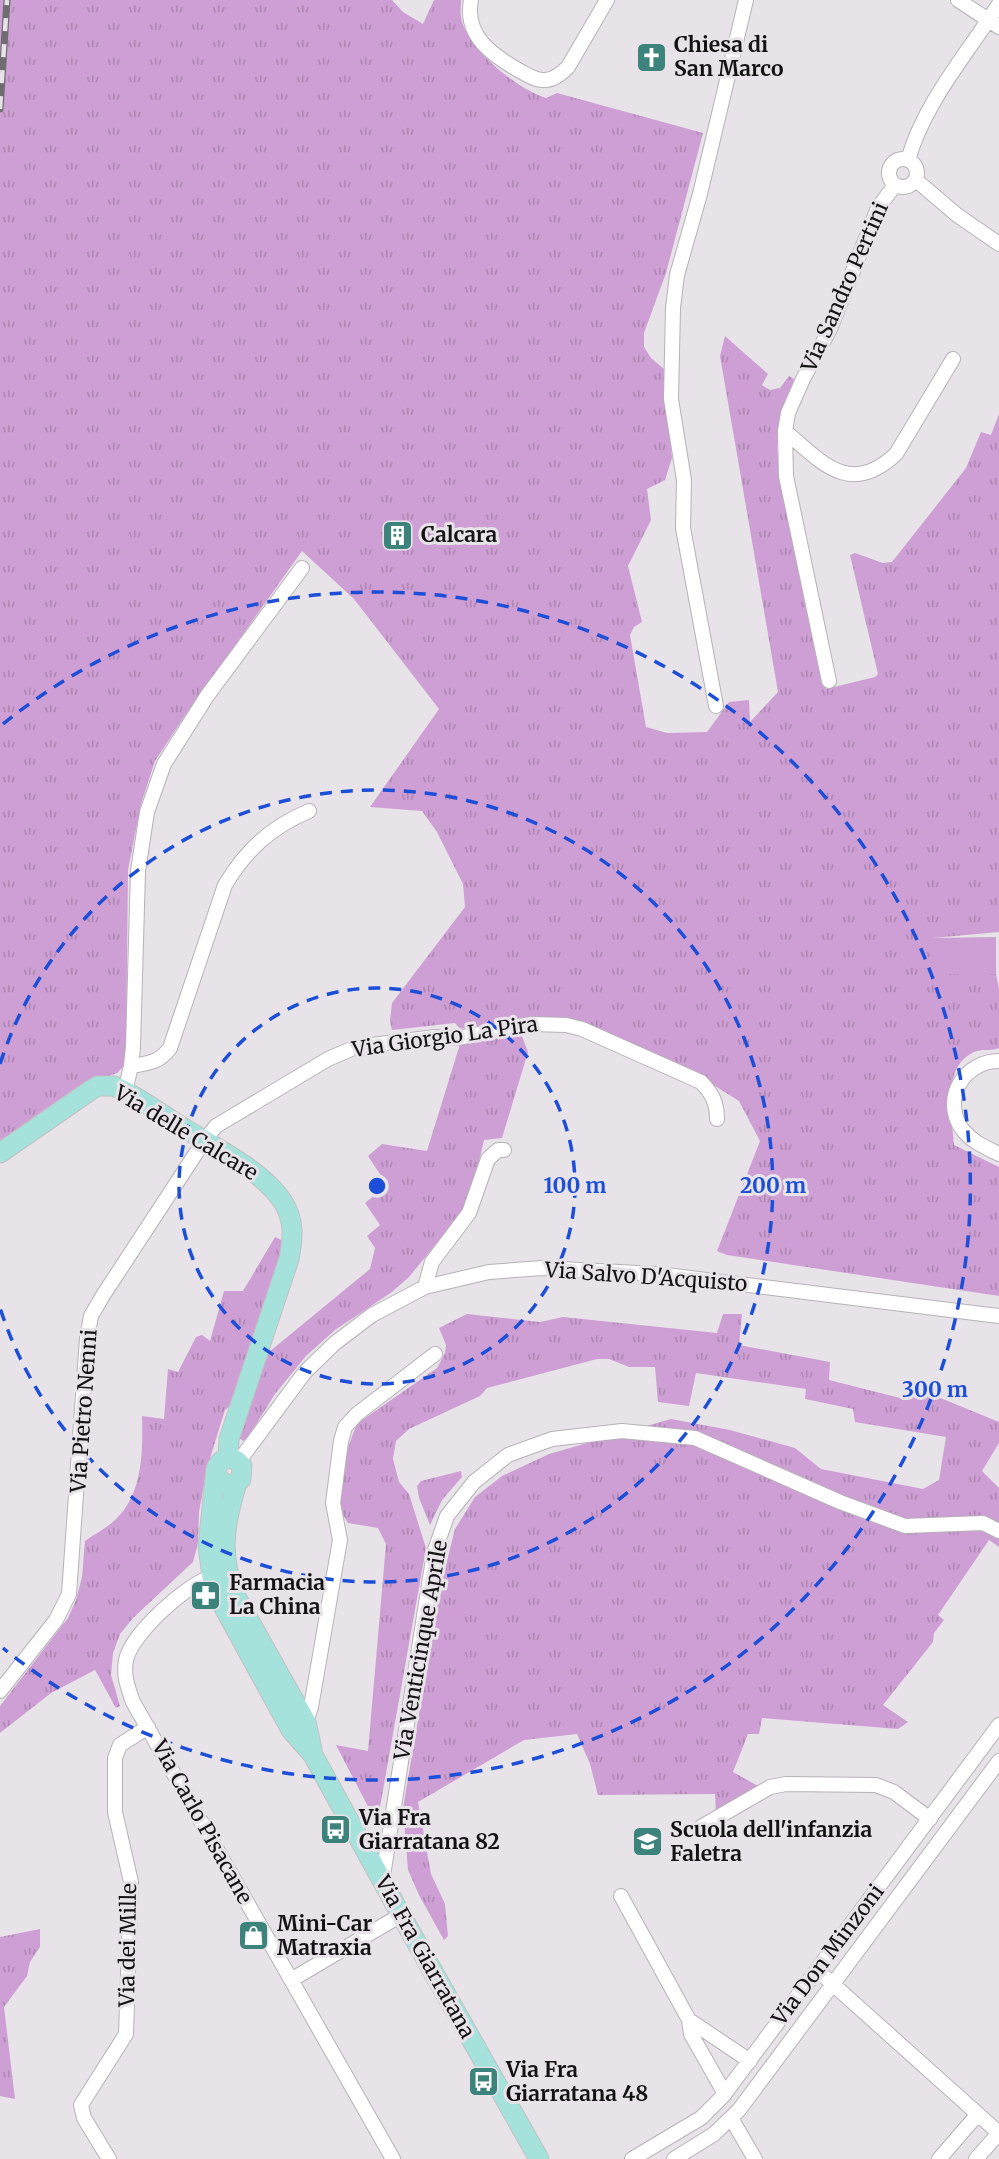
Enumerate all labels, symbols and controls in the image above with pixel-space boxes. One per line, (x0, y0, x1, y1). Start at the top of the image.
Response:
place label: Chiesa di San Marco (674, 31, 784, 82)
church icon: Chiesa di San Marco (634, 40, 668, 74)
street label: Via Sandro Pertini (795, 197, 894, 377)
building icon: Calcara (381, 518, 415, 552)
place label: Calcara (421, 521, 497, 548)
street label: Via Giorgio La Pira (349, 1010, 539, 1063)
street label: Via delle Calcare (109, 1079, 263, 1186)
text: 100 m (544, 1172, 606, 1199)
text: 200 m (740, 1172, 806, 1199)
centre of rings (365, 1174, 389, 1198)
street label: Via Salvo D'Acquisto (543, 1256, 748, 1297)
street label: Via Pietro Nenni (64, 1328, 103, 1495)
text: 300 m (902, 1376, 968, 1403)
street label: Via Venticinque Aprile (388, 1538, 453, 1763)
place label: Farmacia La China (229, 1569, 325, 1620)
pharmacy icon: Farmacia La China (189, 1578, 223, 1612)
street label: Via Carlo Pisacane (146, 1734, 259, 1909)
place label: Via Fra Giarratana 82 (358, 1804, 500, 1855)
bus stop icon: Via Fra Giarratana 82 (319, 1813, 353, 1847)
place label: Scuola dell'infanzia Faletra (670, 1816, 872, 1867)
school or university icon: Scuola dell'infanzia Faletra (630, 1825, 664, 1859)
street label: Via Fra Giarratana (369, 1870, 481, 2043)
street label: Via Don Minzoni (765, 1879, 890, 2032)
street label: Via dei Mille (113, 1883, 142, 2008)
place label: Mini-Car Matraxia (277, 1910, 372, 1961)
shop icon: Mini-Car Matraxia (237, 1919, 271, 1953)
place label: Via Fra Giarratana 48 (505, 2056, 648, 2107)
bus stop icon: Via Fra Giarratana 48 (466, 2065, 500, 2099)

